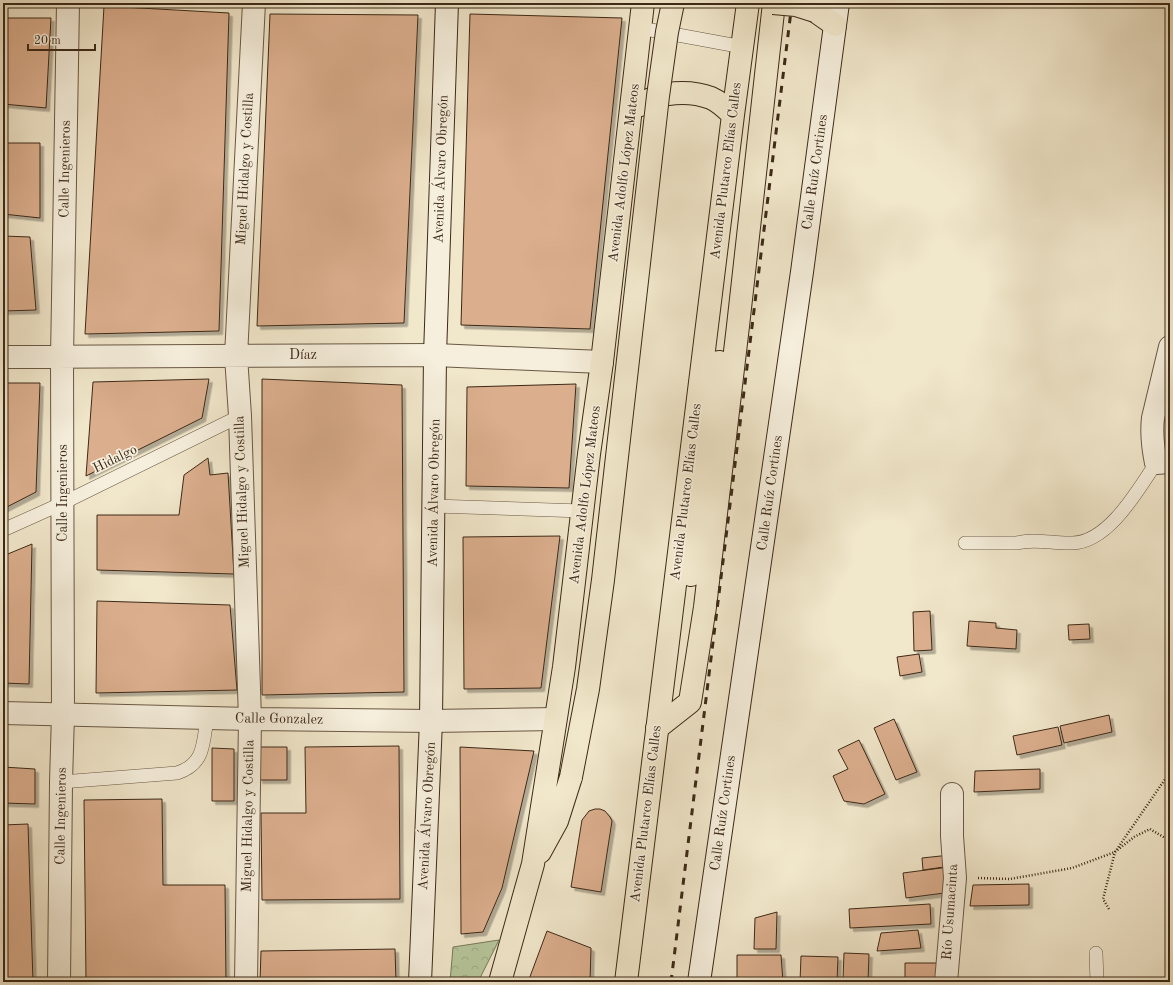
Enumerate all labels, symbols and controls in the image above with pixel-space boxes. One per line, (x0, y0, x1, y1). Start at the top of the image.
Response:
scale bar (28, 26, 95, 52)
text: 20 m (34, 35, 61, 47)
street label: Avenida Plutarco Elías Calles (708, 82, 744, 260)
street label: Avenida Adolfo López Mateos (606, 83, 642, 263)
street label: Miguel Hidalgo y Costilla (234, 92, 256, 246)
street label: Avenida Álvaro Obregón (428, 94, 451, 244)
street label: Calle Ruíz Cortines (800, 113, 830, 231)
street label: Calle Ingenieros (57, 120, 73, 218)
street label: Díaz (289, 348, 317, 362)
street label: Avenida Plutarco Elías Calles (668, 403, 704, 581)
street label: Avenida Adolfo López Mateos (567, 405, 603, 585)
street label: Miguel Hidalgo y Costilla (232, 415, 252, 569)
street label: Avenida Álvaro Obregón (423, 418, 442, 567)
street label: Calle Ruíz Cortines (755, 434, 785, 552)
street label: Hidalgo (91, 442, 139, 476)
street label: Calle Ingenieros (56, 444, 70, 542)
street label: Calle Gonzalez (235, 711, 323, 727)
street label: Avenida Plutarco Elías Calles (628, 725, 664, 903)
street label: Miguel Hidalgo y Costilla (240, 739, 256, 893)
street label: Avenida Álvaro Obregón (413, 741, 438, 891)
street label: Calle Ruíz Cortines (708, 754, 738, 872)
street label: Calle Ingenieros (53, 767, 69, 865)
street label: Río Usumacinta (940, 863, 960, 961)

